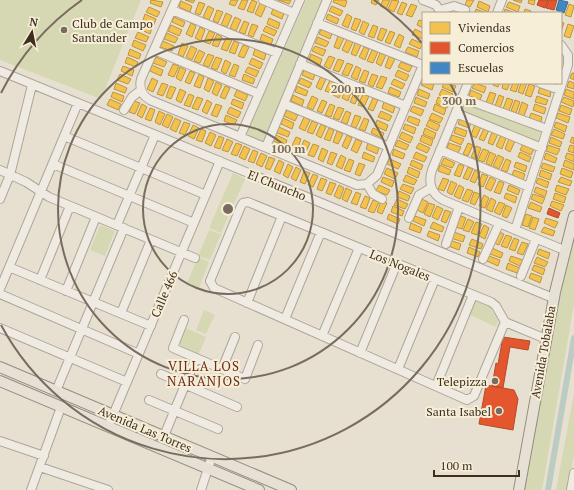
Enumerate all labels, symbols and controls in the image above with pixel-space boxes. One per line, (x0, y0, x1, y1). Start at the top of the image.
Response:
north arrow (12, 12, 52, 52)
legend (422, 12, 562, 84)
text: N (28, 15, 40, 30)
place label: Club de Campo Santander (72, 16, 153, 45)
text: Viviendas (458, 20, 511, 35)
marker: Club de Campo Santander (59, 25, 69, 35)
text: Comercios (458, 40, 514, 55)
text: Escuelas (458, 60, 504, 75)
text: 200 m (331, 81, 365, 96)
text: 300 m (442, 93, 476, 108)
text: 100 m (271, 141, 305, 156)
street label: El Chuncho (246, 167, 309, 204)
centre of rings (221, 202, 235, 216)
street label: Los Nogales (368, 246, 432, 284)
street label: Calle 466 (147, 268, 181, 320)
street label: Avenida Tobalaba (527, 305, 559, 399)
district label: VILLA LOS NARANJOS (167, 357, 241, 390)
place label: Telepizza (437, 374, 487, 389)
marker: Telepizza (490, 376, 500, 386)
street label: Avenida Las Torres (96, 403, 194, 455)
place label: Santa Isabel (426, 404, 491, 419)
marker: Santa Isabel (494, 406, 504, 416)
scale bar (434, 452, 519, 478)
text: 100 m (440, 458, 473, 473)

